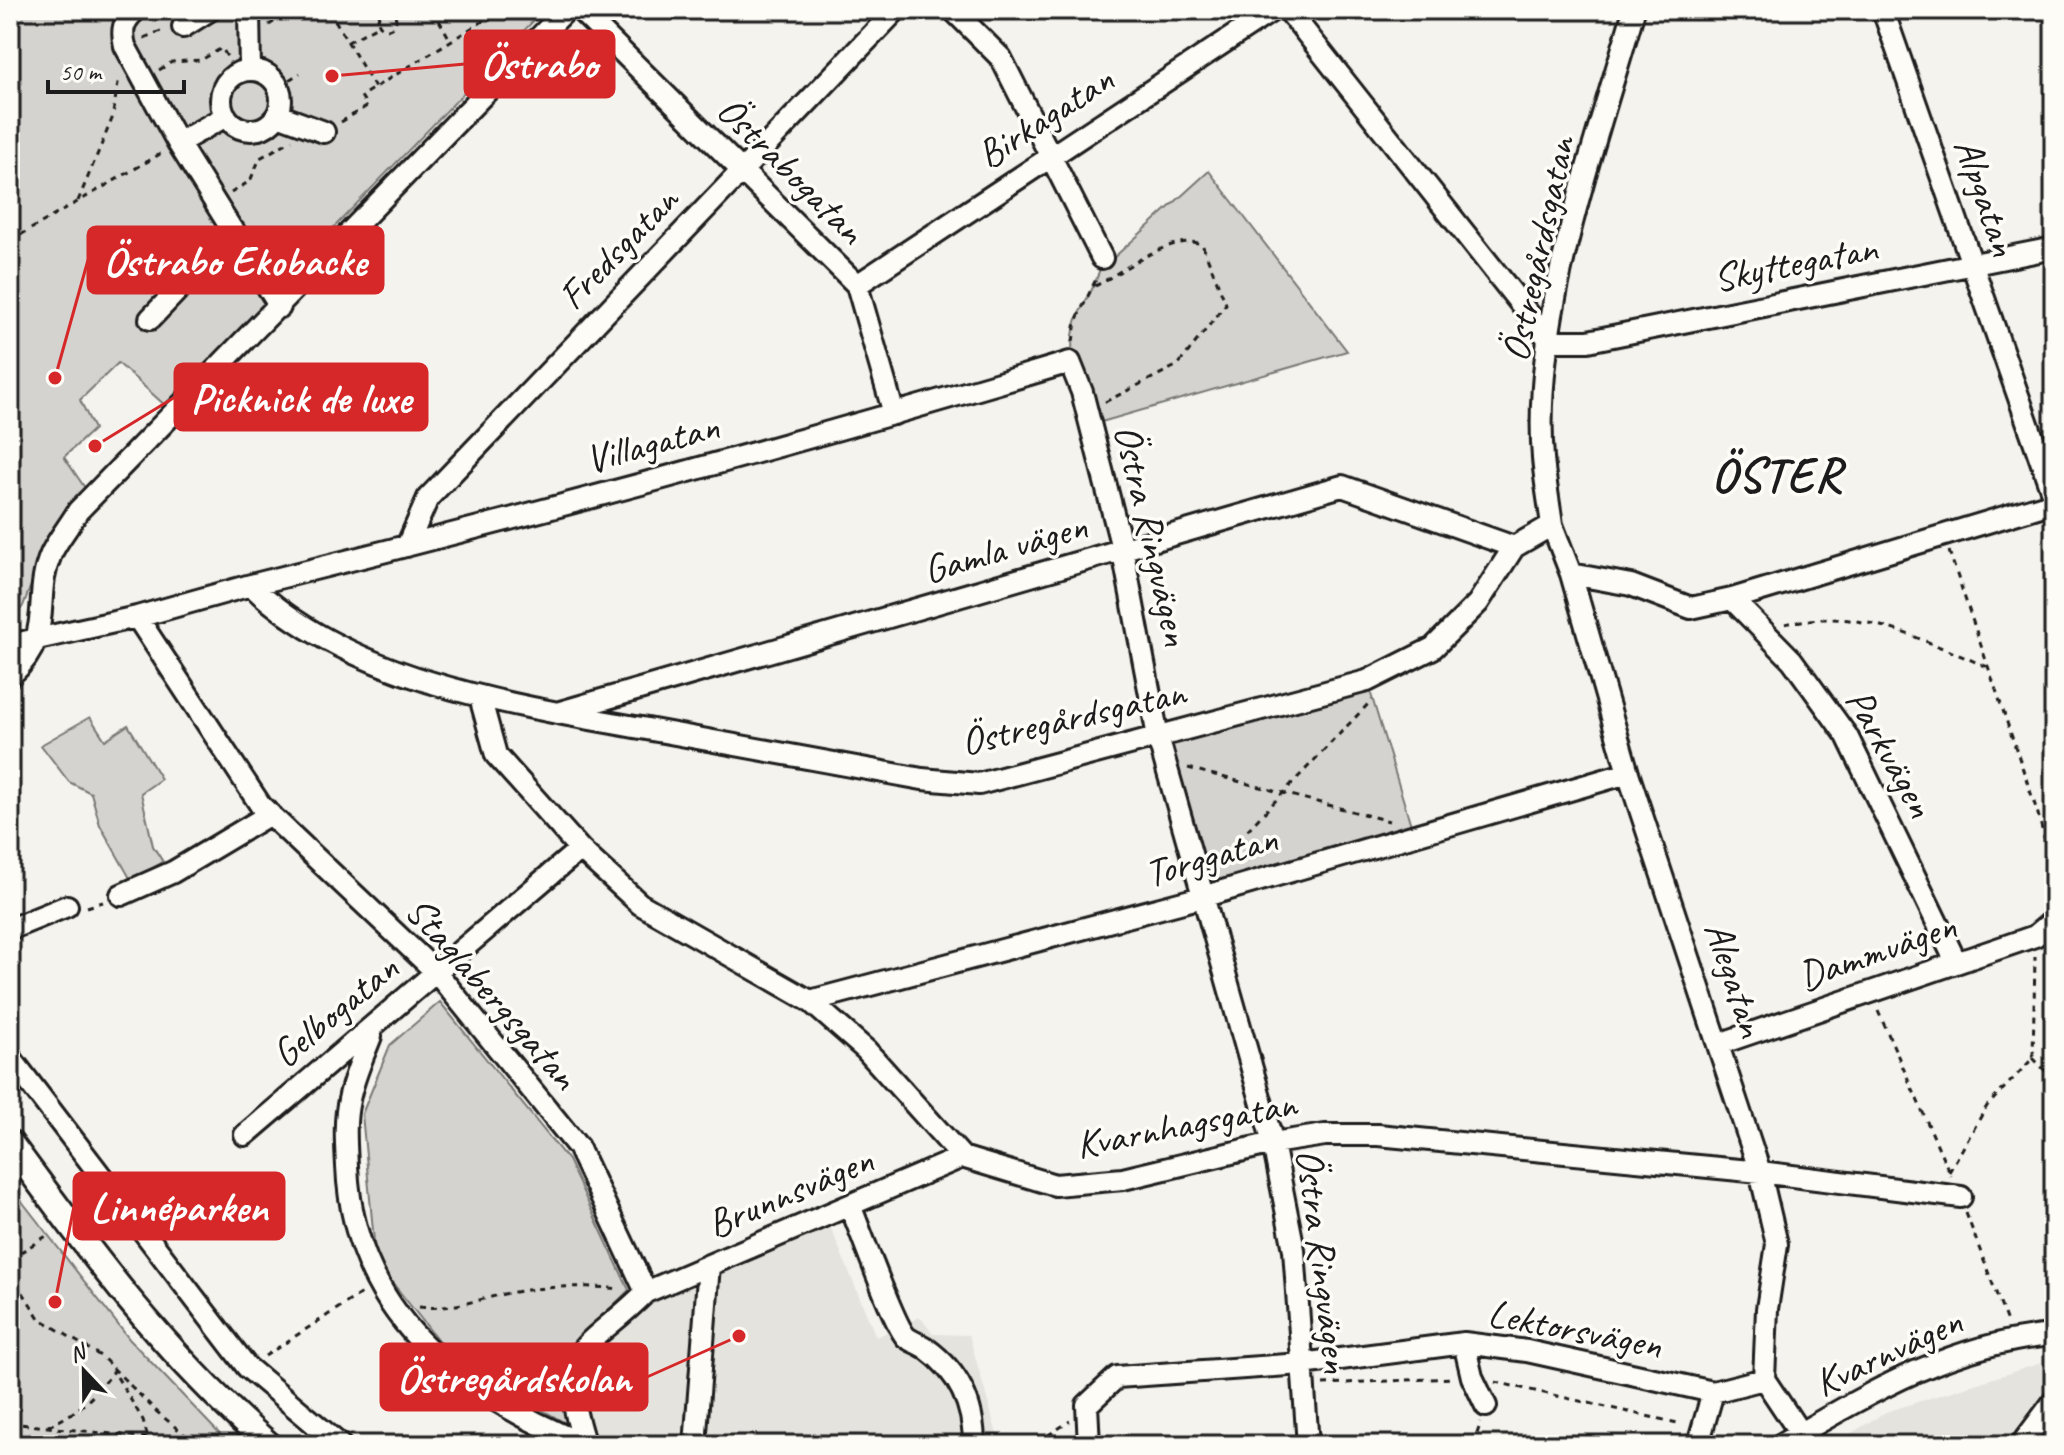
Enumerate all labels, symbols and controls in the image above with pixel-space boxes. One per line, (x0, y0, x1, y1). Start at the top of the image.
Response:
callout: Östrabo (465, 31, 614, 97)
text: Östrabo (480, 38, 601, 91)
scale bar (48, 44, 184, 94)
street label: Birkagatan (967, 54, 1124, 180)
text: 50 m (60, 57, 103, 87)
street label: Östrabogatan (706, 85, 876, 255)
street label: Östregårdsgatan (1490, 130, 1587, 366)
street label: Alpgatan (1943, 132, 2030, 263)
street label: Fredsgatan (547, 174, 690, 320)
street label: Skyttegatan (1709, 222, 1882, 303)
callout: Östrabo Ekobacke (88, 227, 383, 293)
text: Östrabo Ekobacke (103, 235, 369, 288)
callout: Picknick de luxe (175, 364, 427, 430)
text: Picknick de luxe (191, 372, 414, 425)
street label: Villagatan (580, 401, 725, 485)
street label: Östra Ringvägen (1102, 420, 1202, 651)
district label: ÖSTER (1712, 445, 1847, 505)
street label: Gamla vägen (917, 501, 1093, 595)
street label: Östregårdsgatan (956, 666, 1192, 767)
street label: Parkvägen (1834, 680, 1946, 827)
street label: Torggatan (1139, 813, 1284, 899)
street label: Staglabergsgatan (395, 886, 590, 1101)
street label: Dammvägen (1792, 900, 1963, 1001)
street label: Alegatan (1693, 915, 1777, 1044)
street label: Gelbogatan (261, 943, 409, 1079)
street label: Kvarnhagsgatan (1072, 1078, 1302, 1170)
street label: Brunnsvägen (699, 1134, 881, 1249)
street label: Östra Ringvägen (1284, 1146, 1362, 1377)
callout: Linnéparken (74, 1173, 284, 1239)
text: Linnéparken (90, 1181, 269, 1234)
street label: Lektorsvägen (1484, 1288, 1667, 1371)
street label: Kvarnvägen (1806, 1296, 1971, 1408)
north arrow (44, 1331, 124, 1411)
text: N (65, 1337, 92, 1369)
callout: Östregårdskolan (381, 1344, 647, 1410)
text: Östregårdskolan (397, 1352, 634, 1405)

